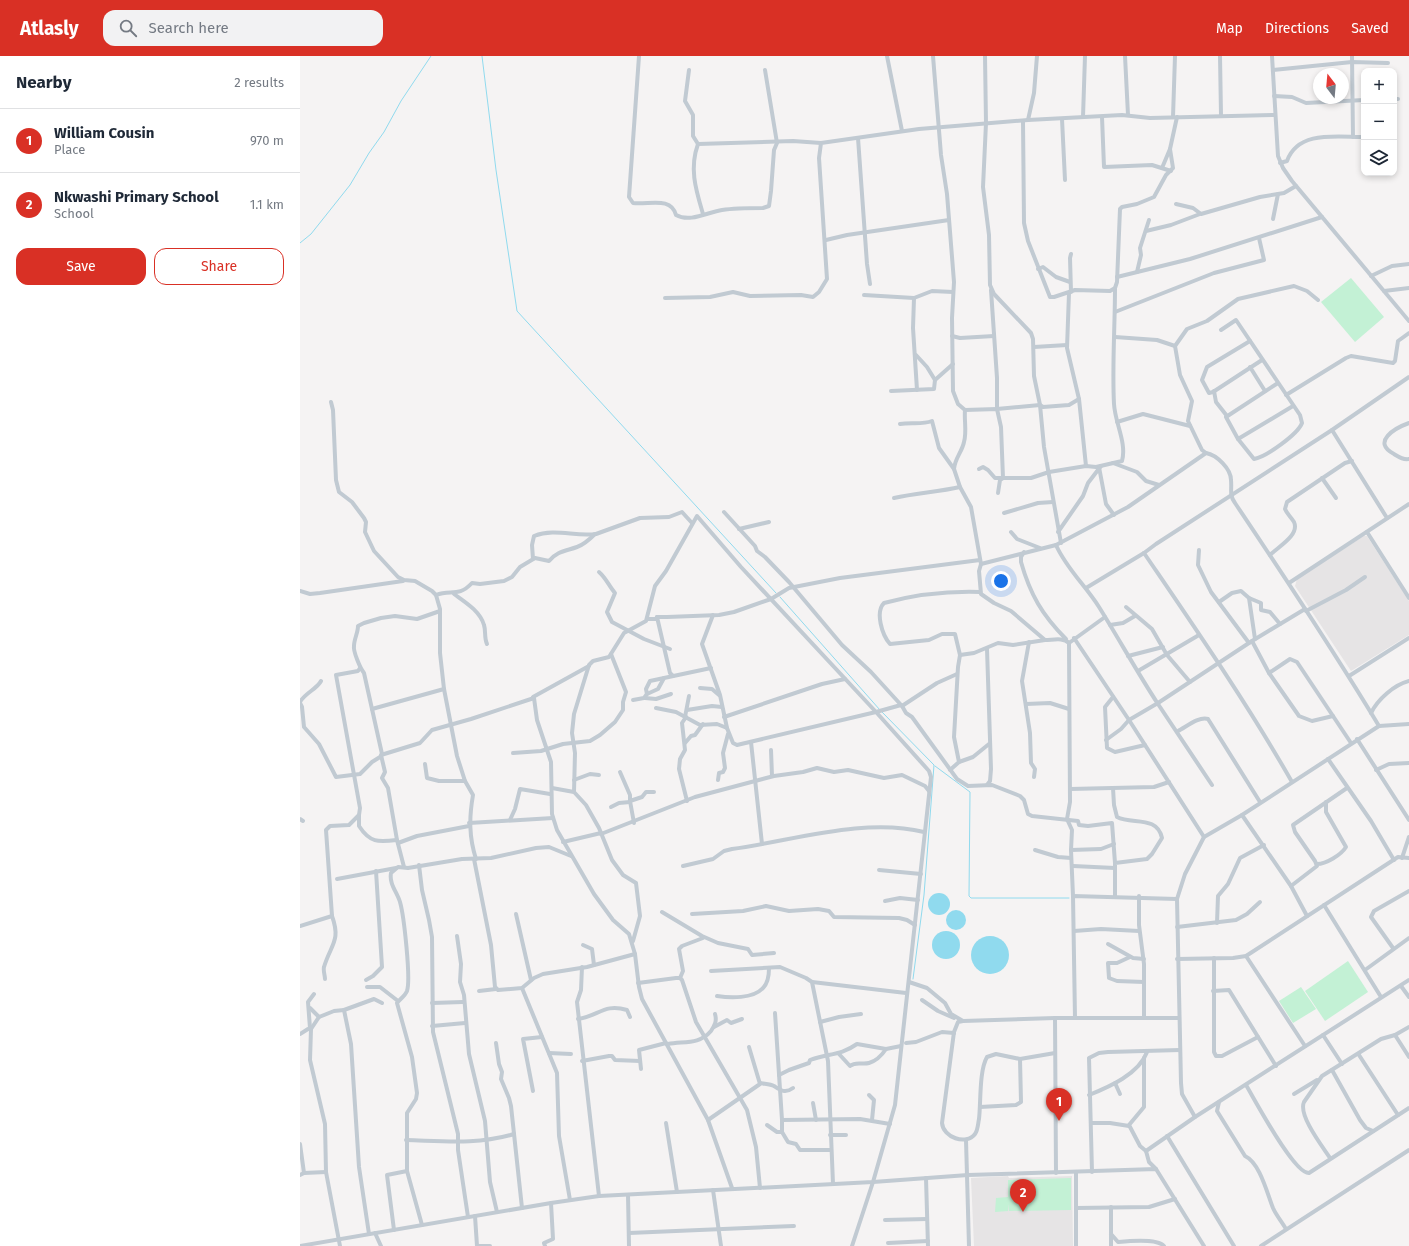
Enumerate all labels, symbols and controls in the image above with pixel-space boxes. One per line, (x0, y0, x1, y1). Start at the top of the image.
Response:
search box (103, 10, 383, 46)
text: Atlasly (20, 17, 79, 40)
icon: search (117, 17, 139, 39)
text: Search here (149, 19, 229, 37)
text: Map (1216, 20, 1243, 37)
text: Directions (1265, 20, 1329, 37)
text: Saved (1351, 20, 1389, 37)
north arrow (1313, 68, 1349, 104)
map controls (1361, 68, 1397, 176)
button: + (1361, 68, 1397, 104)
text: Nearby (16, 72, 71, 93)
text: 2 results (234, 75, 284, 90)
button: − (1361, 104, 1397, 140)
text: William Cousin (54, 124, 154, 142)
text: 1 (26, 133, 32, 148)
text: 970 m (250, 133, 284, 148)
button: layers (1361, 140, 1397, 176)
text: Place (54, 142, 85, 157)
text: Nkwashi Primary School (54, 188, 219, 206)
text: 2 (26, 197, 32, 212)
text: 1.1 km (250, 197, 284, 212)
text: School (54, 206, 94, 221)
button: Save (16, 248, 146, 285)
button: Share (154, 248, 284, 285)
your location (991, 571, 1011, 591)
pin: 1 (1046, 1088, 1072, 1121)
pin: 2 (1010, 1179, 1036, 1212)

